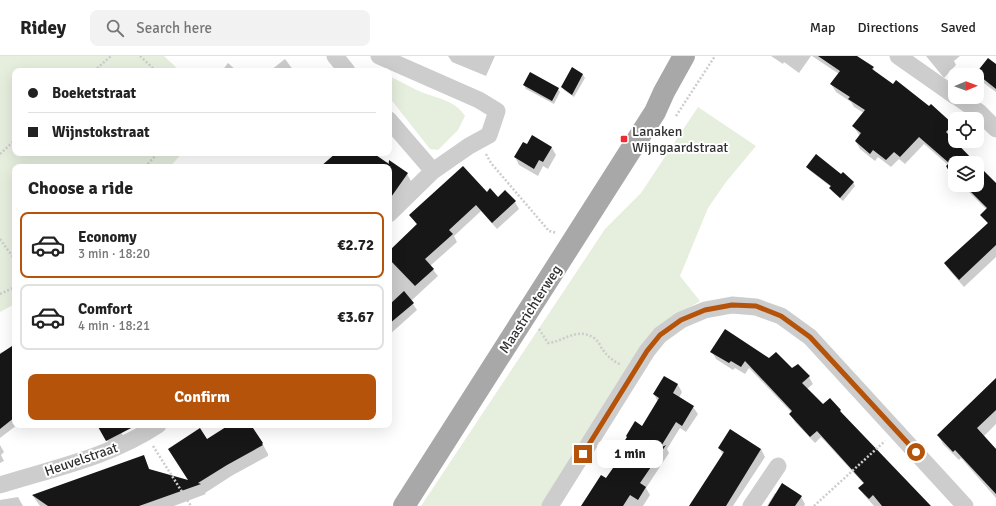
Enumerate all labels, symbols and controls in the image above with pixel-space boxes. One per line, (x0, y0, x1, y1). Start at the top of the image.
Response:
search box (90, 10, 370, 46)
text: Ridey (20, 16, 66, 40)
icon: search (104, 17, 126, 39)
text: Search here (136, 19, 212, 37)
text: Map (810, 19, 836, 36)
text: Directions (858, 19, 919, 36)
text: Saved (941, 19, 976, 36)
north arrow (948, 68, 984, 104)
map controls (948, 68, 984, 192)
text: Boeketstraat (52, 84, 136, 102)
button: locate (948, 112, 984, 148)
text: Wijnstokstraat (52, 123, 150, 141)
place label: Lanaken Wijngaardstraat (632, 123, 728, 156)
marker: Lanaken Wijngaardstraat (619, 134, 629, 144)
button: layers (948, 156, 984, 192)
text: Choose a ride (28, 177, 133, 199)
icon: car (30, 227, 66, 263)
text: Economy (78, 228, 137, 246)
text: €2.72 (337, 236, 374, 254)
text: 3 min · 18:20 (78, 246, 150, 262)
street label: Maastrichterweg (496, 262, 565, 356)
icon: car (30, 299, 66, 335)
text: Comfort (78, 300, 132, 318)
text: €3.67 (337, 308, 374, 326)
text: 4 min · 18:21 (78, 318, 150, 334)
button: Confirm (28, 374, 376, 420)
street label: Heuvelstraat (42, 439, 120, 480)
callout: 1 min (597, 440, 663, 468)
route start (907, 443, 925, 461)
route end (574, 445, 592, 463)
text: 1 min (614, 446, 646, 462)

